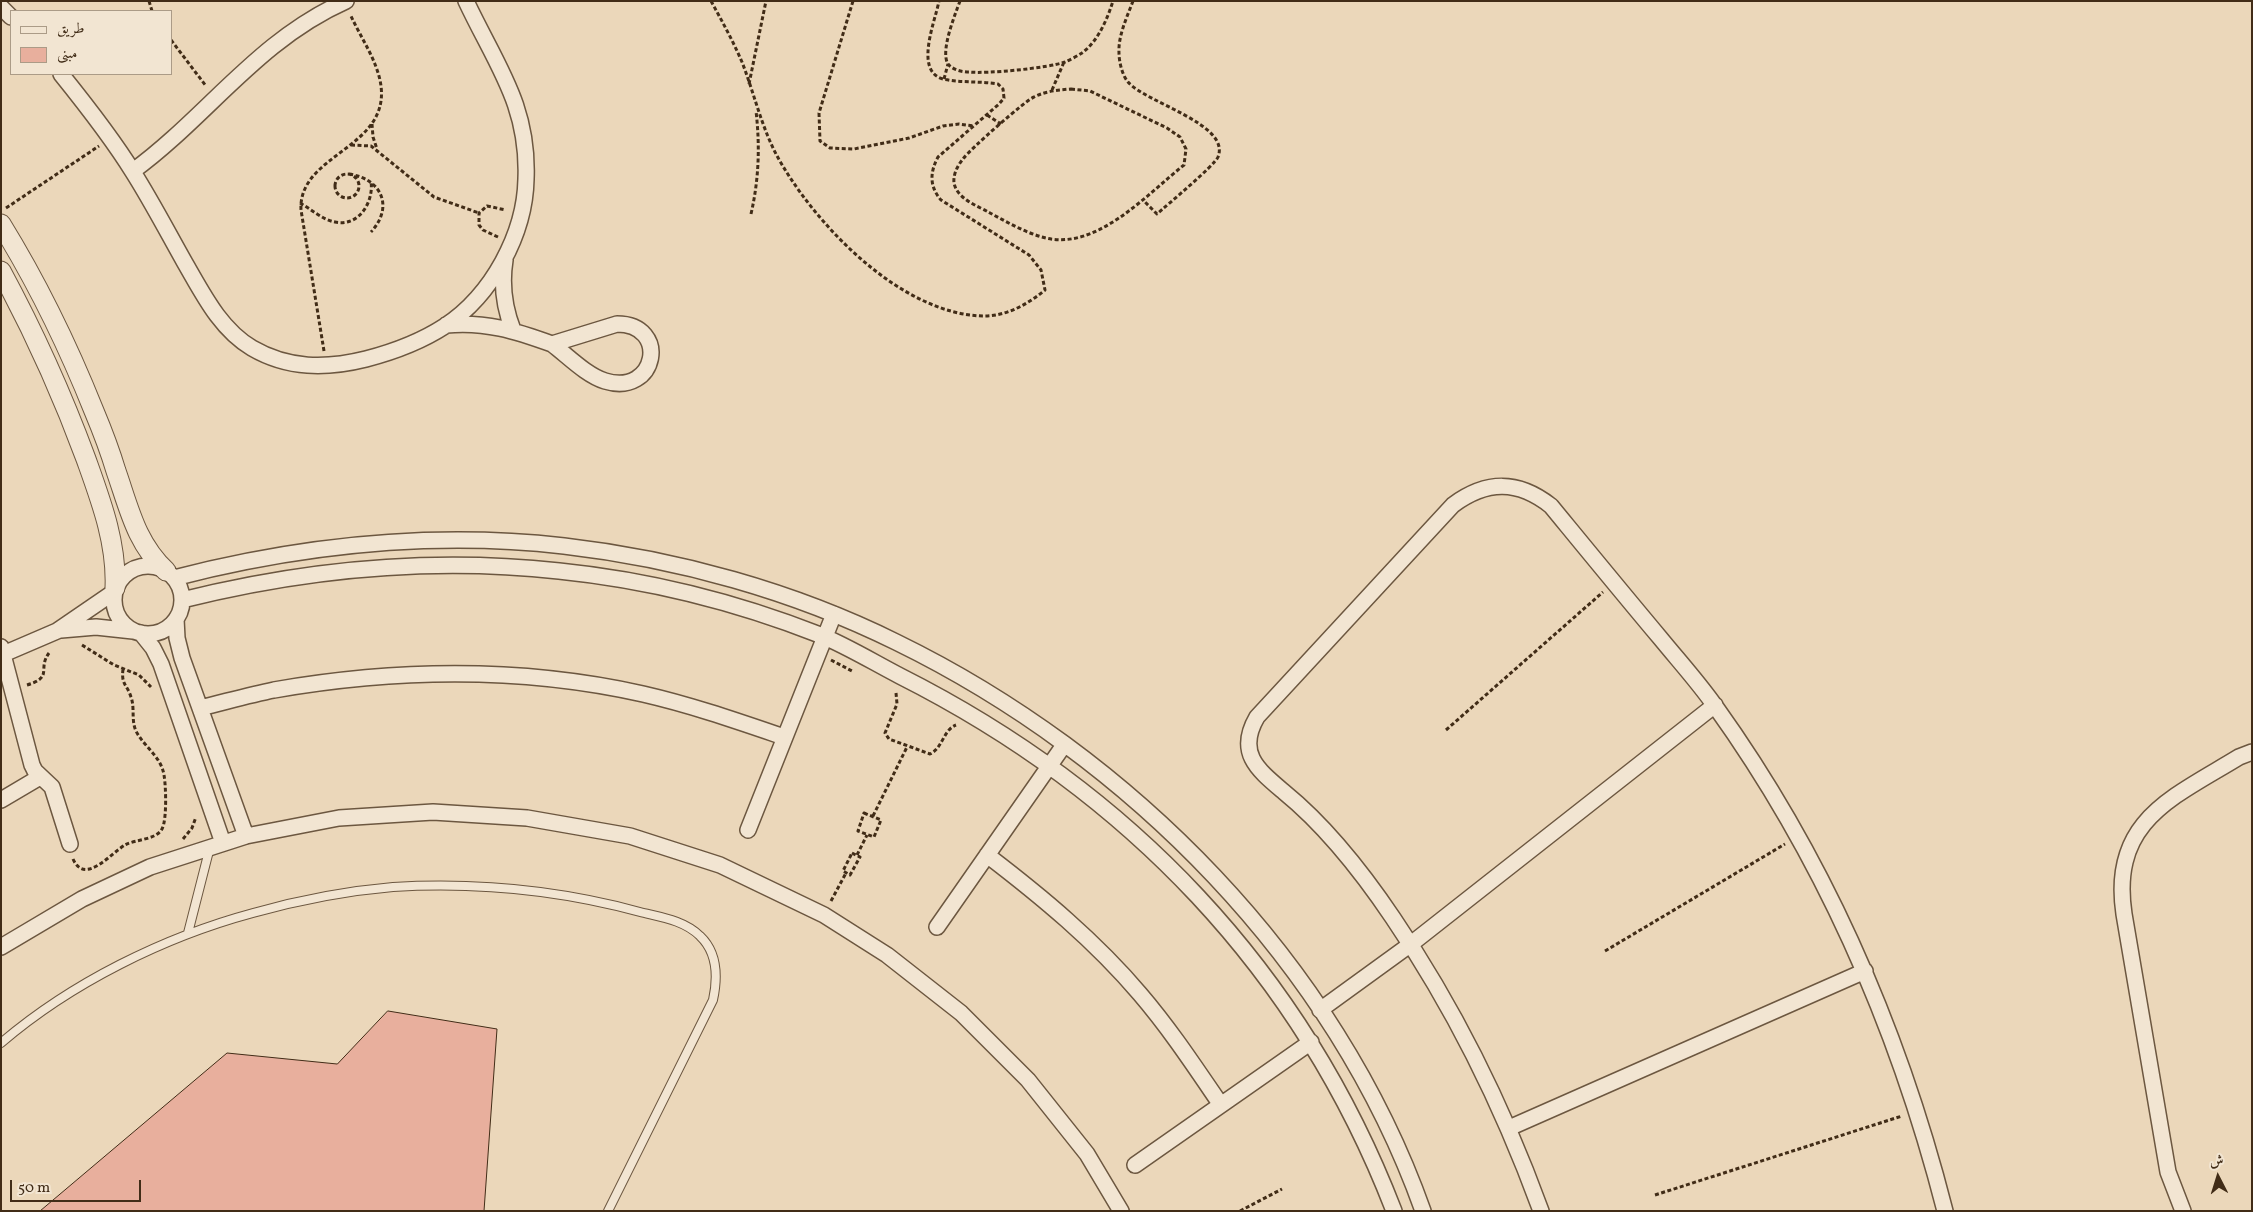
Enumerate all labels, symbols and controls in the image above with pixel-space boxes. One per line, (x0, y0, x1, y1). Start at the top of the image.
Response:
legend (10, 10, 172, 75)
text: طريق (57, 19, 84, 40)
text: مبنى (57, 44, 77, 65)
text: ش (2209, 1151, 2224, 1172)
north arrow (2193, 1152, 2243, 1202)
scale bar (12, 1170, 144, 1202)
text: 50 m (18, 1178, 50, 1199)

